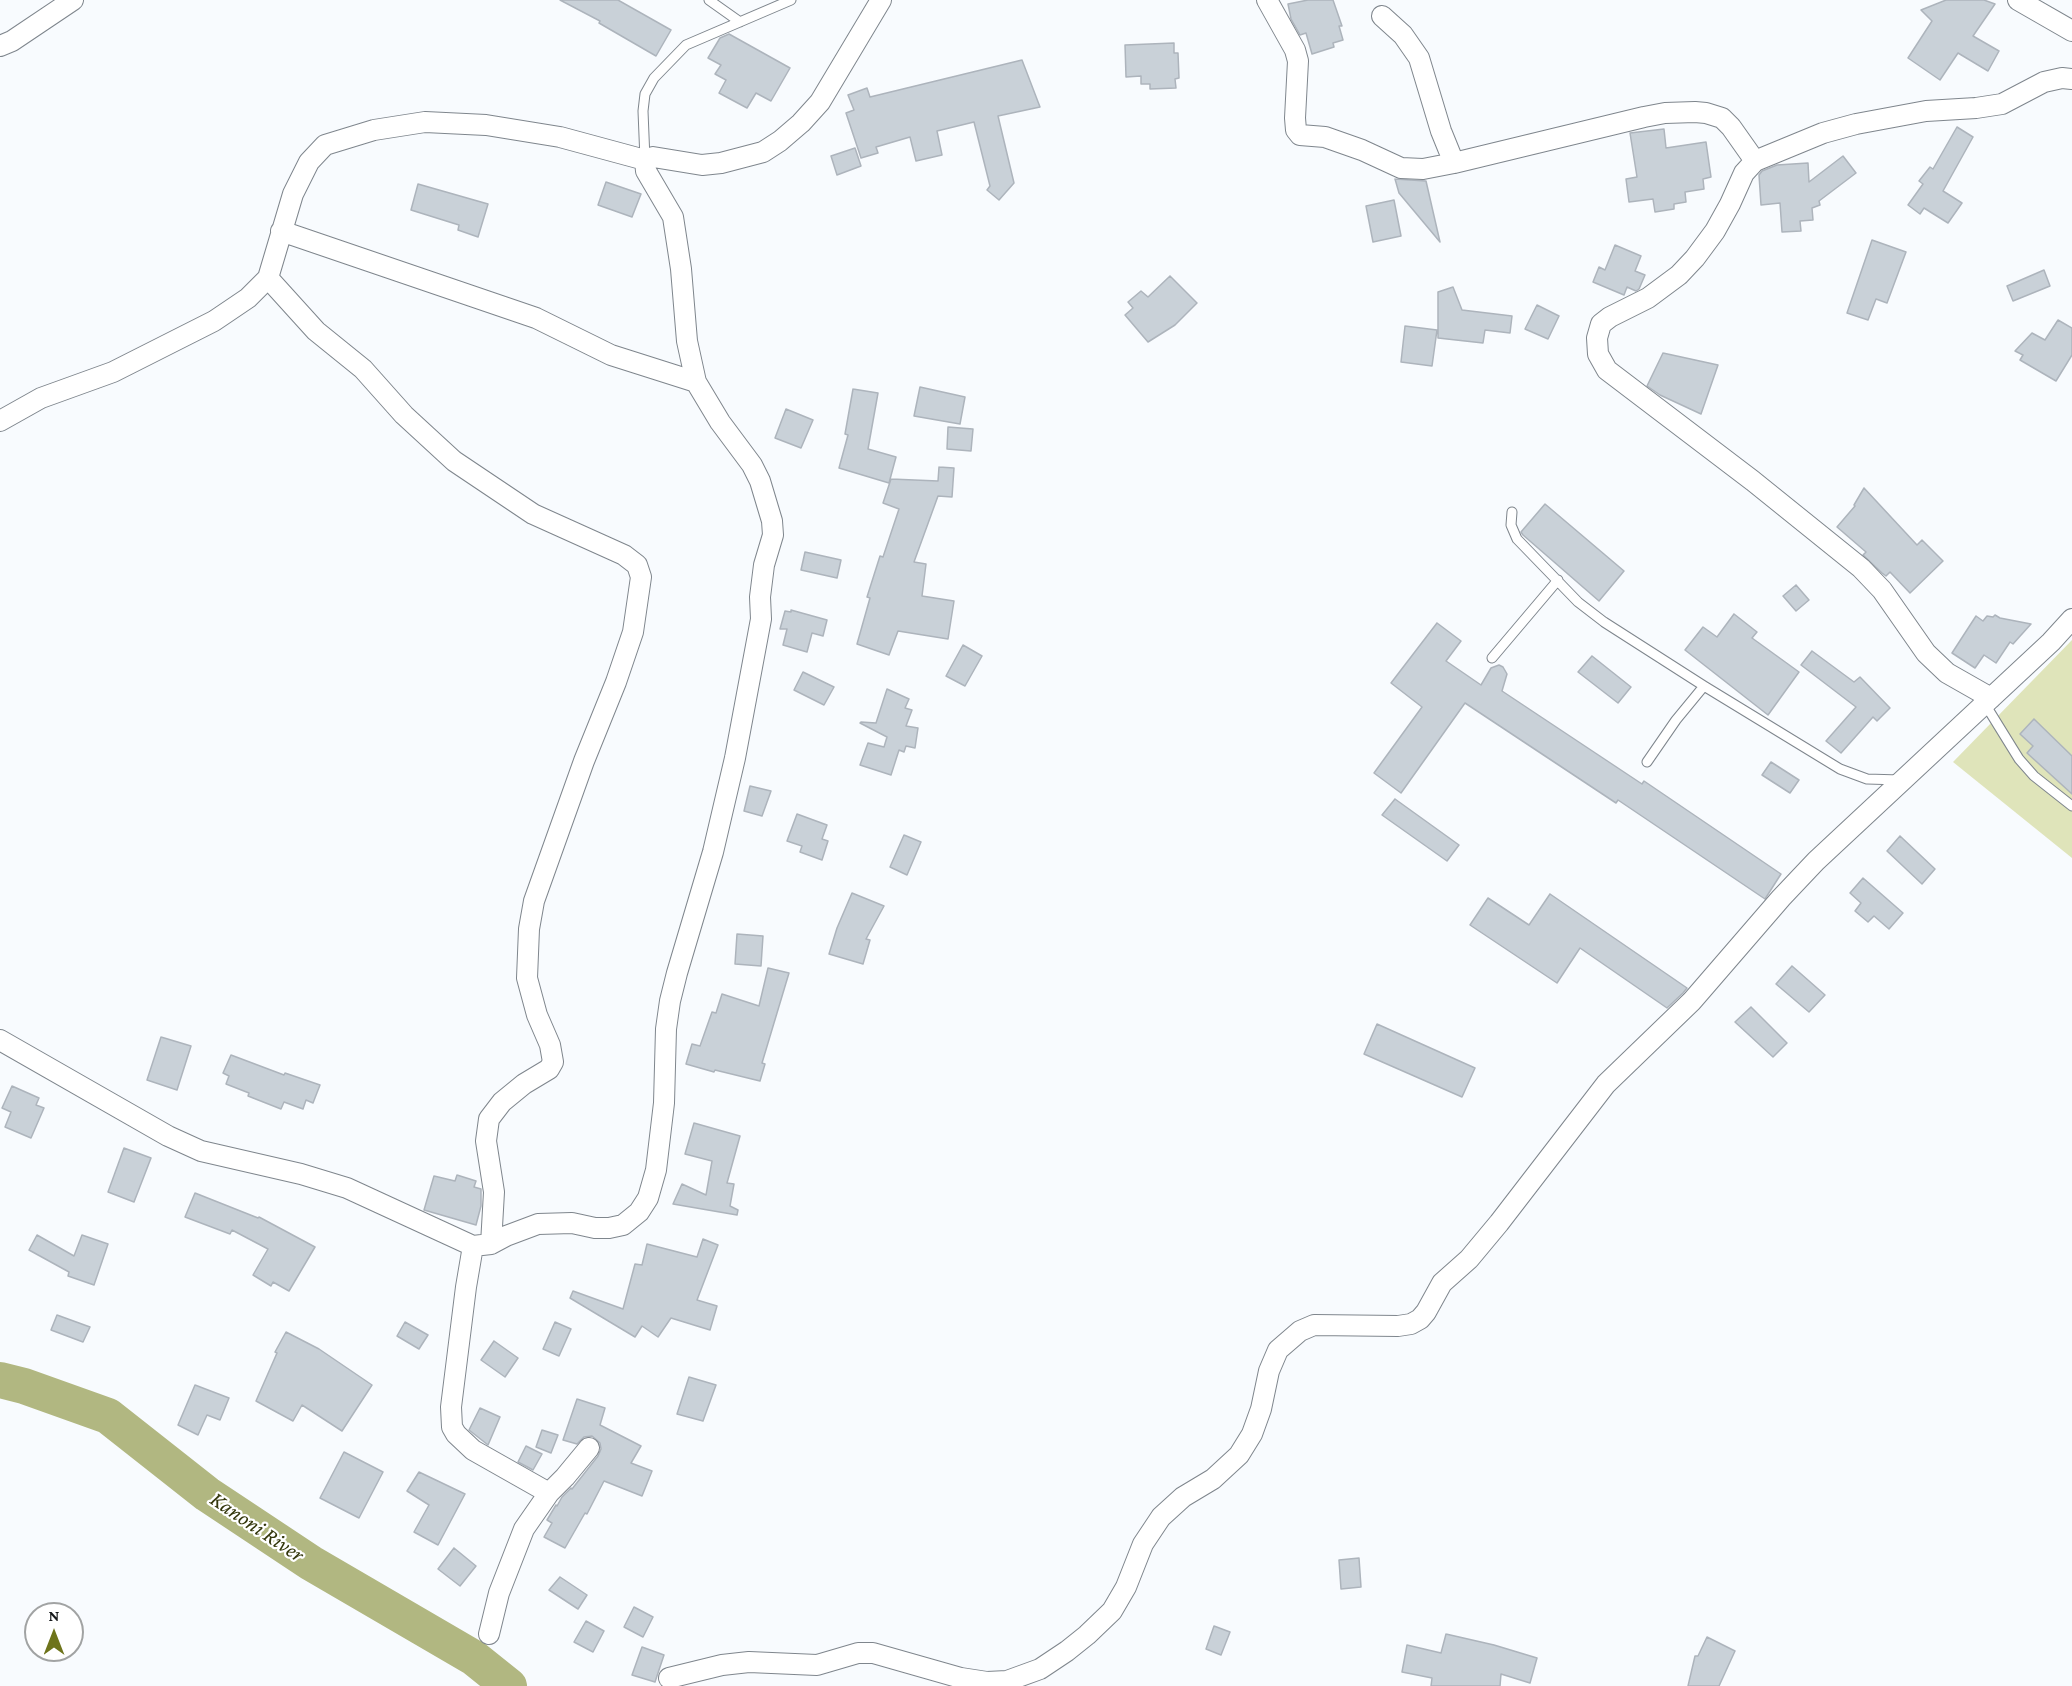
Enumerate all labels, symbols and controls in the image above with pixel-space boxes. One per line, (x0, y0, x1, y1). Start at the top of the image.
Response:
water label: Kanoni River (205, 1486, 309, 1568)
north arrow (24, 1602, 84, 1662)
text: N (49, 1607, 59, 1624)

